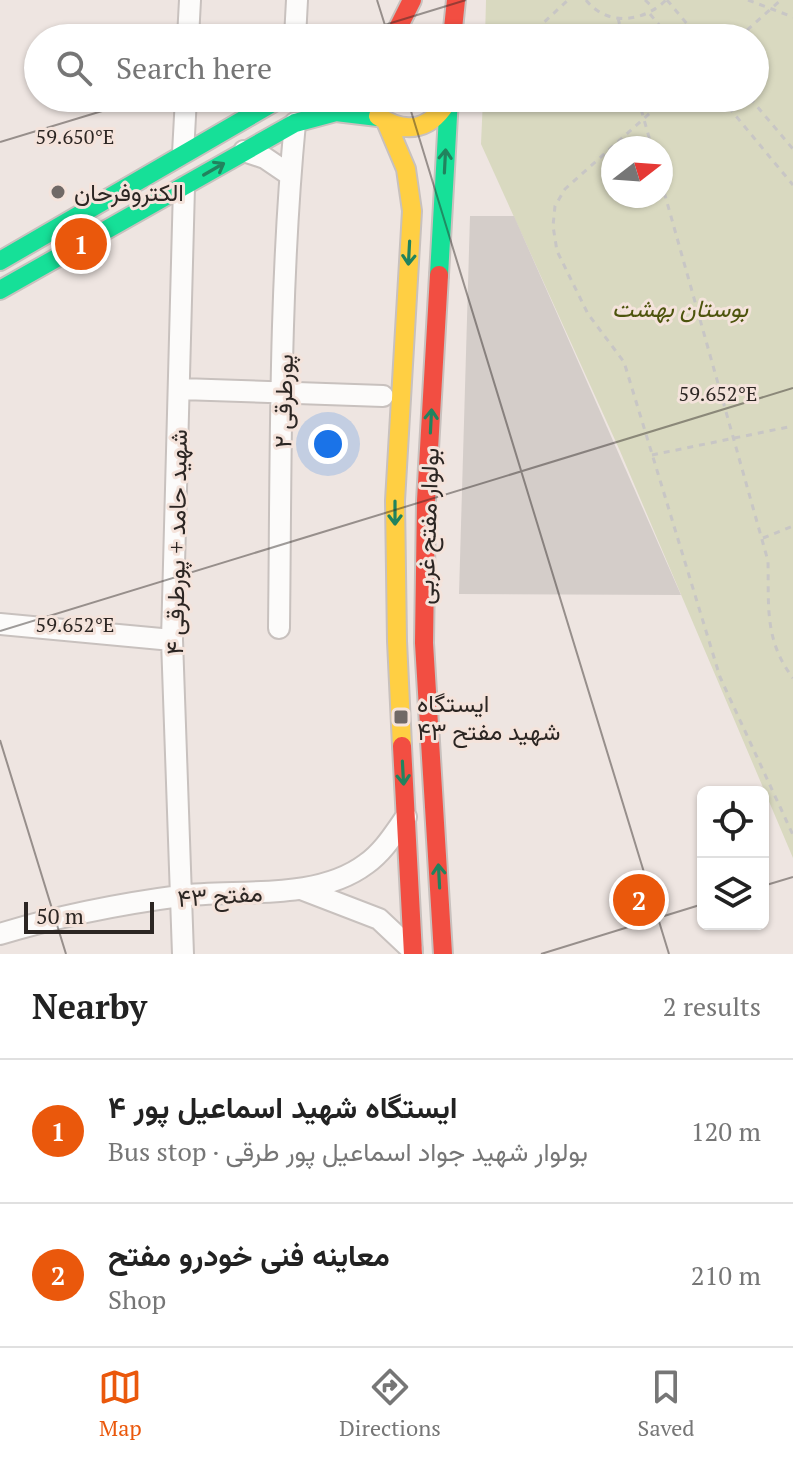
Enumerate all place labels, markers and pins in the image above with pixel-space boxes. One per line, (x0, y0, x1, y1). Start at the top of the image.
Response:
place label: الکتروفرحان (74, 176, 184, 208)
marker: الکتروفرحان (49, 183, 67, 201)
pin: 1 (55, 214, 107, 274)
place label: ایستگاه شهید مفتح ۴۳ (417, 687, 560, 749)
marker: ایستگاه شهید مفتح ۴۳ (392, 708, 410, 726)
pin: 2 (613, 870, 665, 930)

